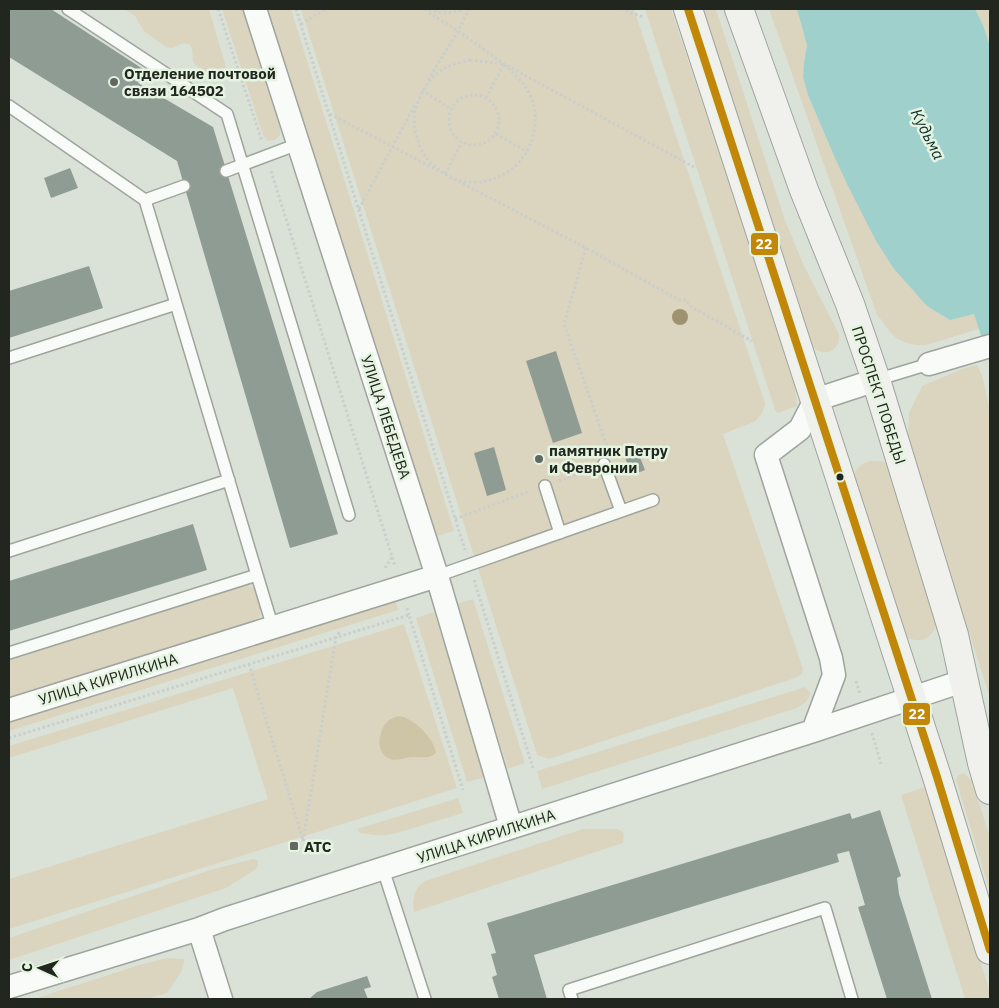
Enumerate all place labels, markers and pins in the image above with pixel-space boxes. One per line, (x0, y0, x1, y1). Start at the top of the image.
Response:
place label: Отделение почтовой связи 164502 (124, 64, 276, 100)
marker: Отделение почтовой связи 164502 (108, 76, 120, 88)
place label: памятник Петру и Февронии (549, 441, 668, 477)
marker: памятник Петру и Февронии (533, 453, 545, 465)
unlabelled marker (835, 472, 845, 482)
place label: АТС (304, 837, 332, 856)
marker: АТС (288, 840, 300, 852)

